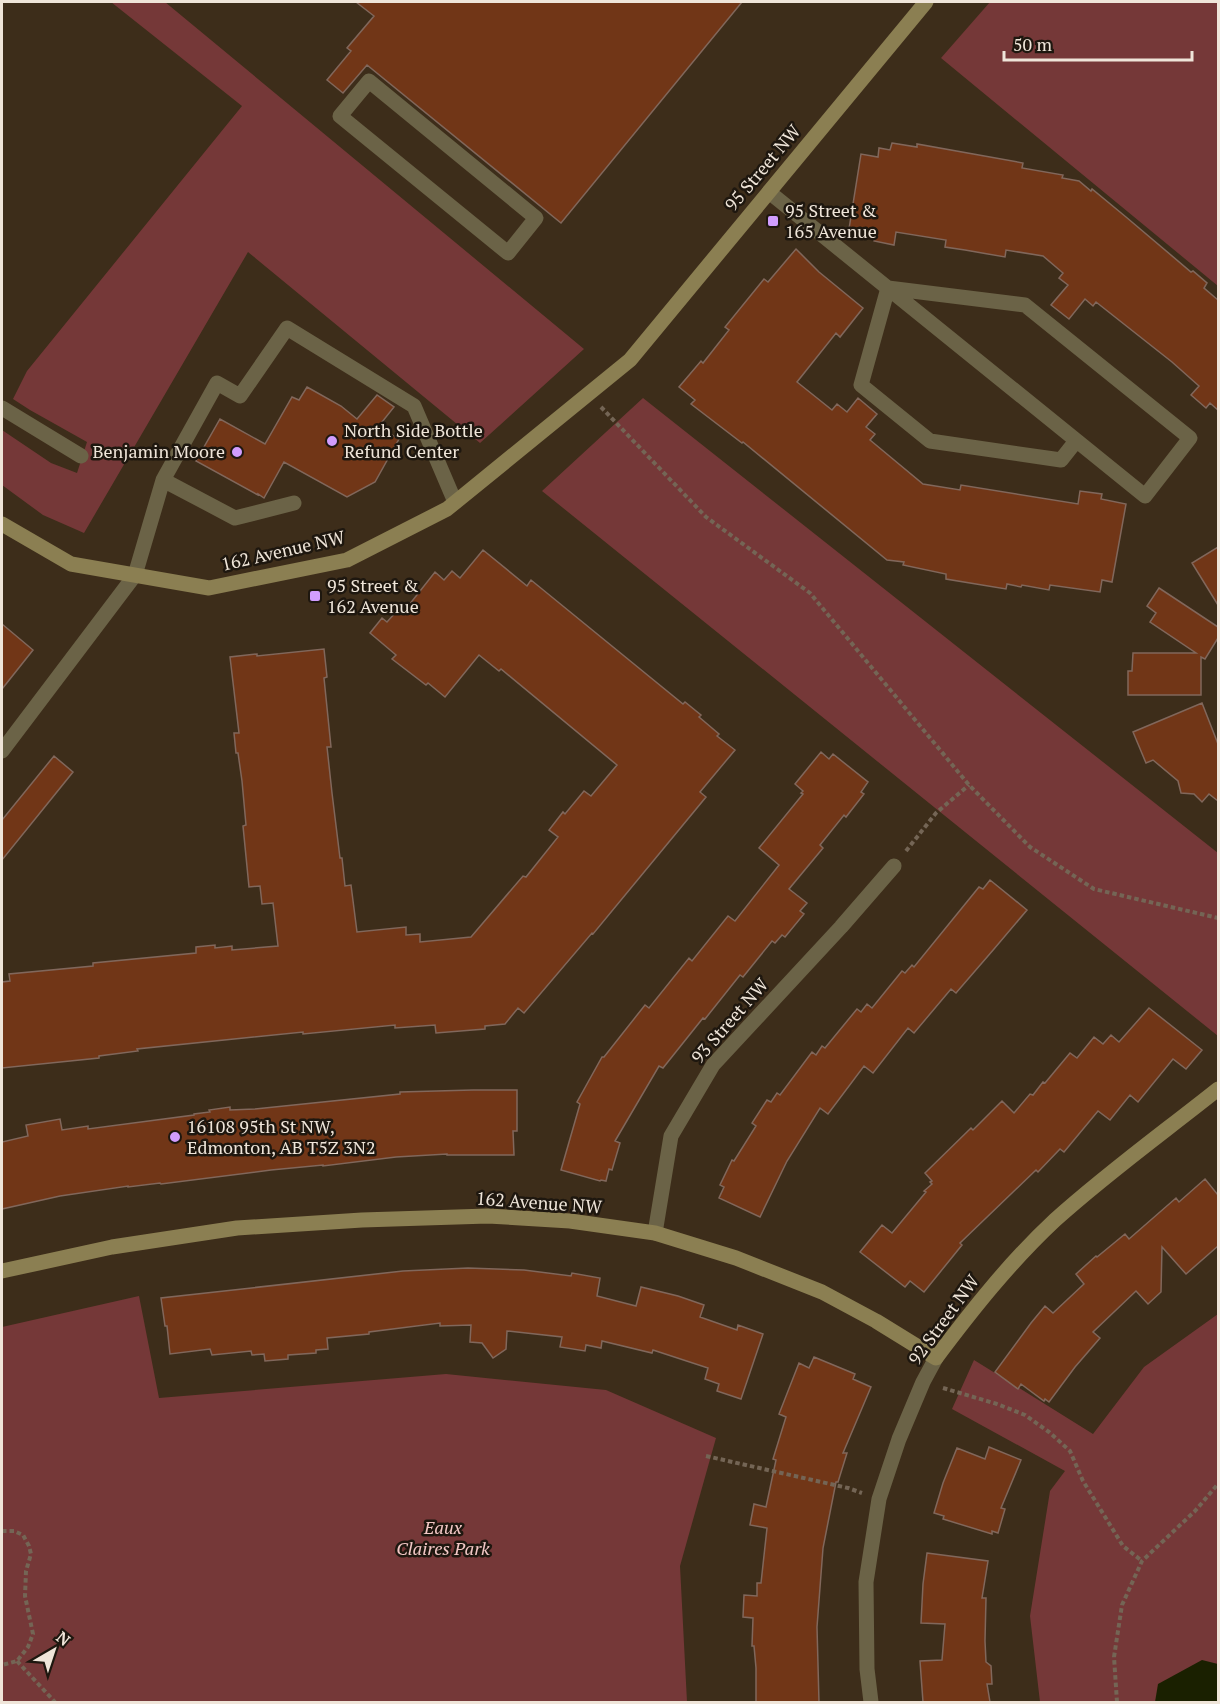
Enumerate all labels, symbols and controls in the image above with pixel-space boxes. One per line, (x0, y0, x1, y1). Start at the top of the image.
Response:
scale bar (1004, 24, 1192, 62)
text: 50 m (1013, 32, 1053, 56)
street label: 95 Street NW (719, 119, 806, 216)
place label: 95 Street & 165 Avenue (785, 198, 877, 243)
marker: 95 Street & 165 Avenue (766, 214, 780, 228)
place label: North Side Bottle Refund Center (344, 418, 483, 463)
marker: North Side Bottle Refund Center (325, 434, 339, 448)
place label: Benjamin Moore (92, 439, 225, 463)
marker: Benjamin Moore (230, 445, 244, 459)
street label: 162 Avenue NW (219, 524, 347, 576)
place label: 95 Street & 162 Avenue (327, 573, 419, 618)
marker: 95 Street & 162 Avenue (308, 589, 322, 603)
street label: 93 Street NW (685, 972, 773, 1068)
place label: 16108 95th St NW, Edmonton, AB T5Z 3N2 (187, 1114, 376, 1159)
marker: 16108 95th St NW, Edmonton, AB T5Z 3N2 (168, 1130, 182, 1144)
street label: 162 Avenue NW (475, 1186, 603, 1218)
street label: 92 Street NW (902, 1269, 984, 1369)
park label: Eaux Claires Park (396, 1515, 490, 1560)
north arrow (24, 1620, 84, 1680)
text: N (52, 1626, 75, 1651)

